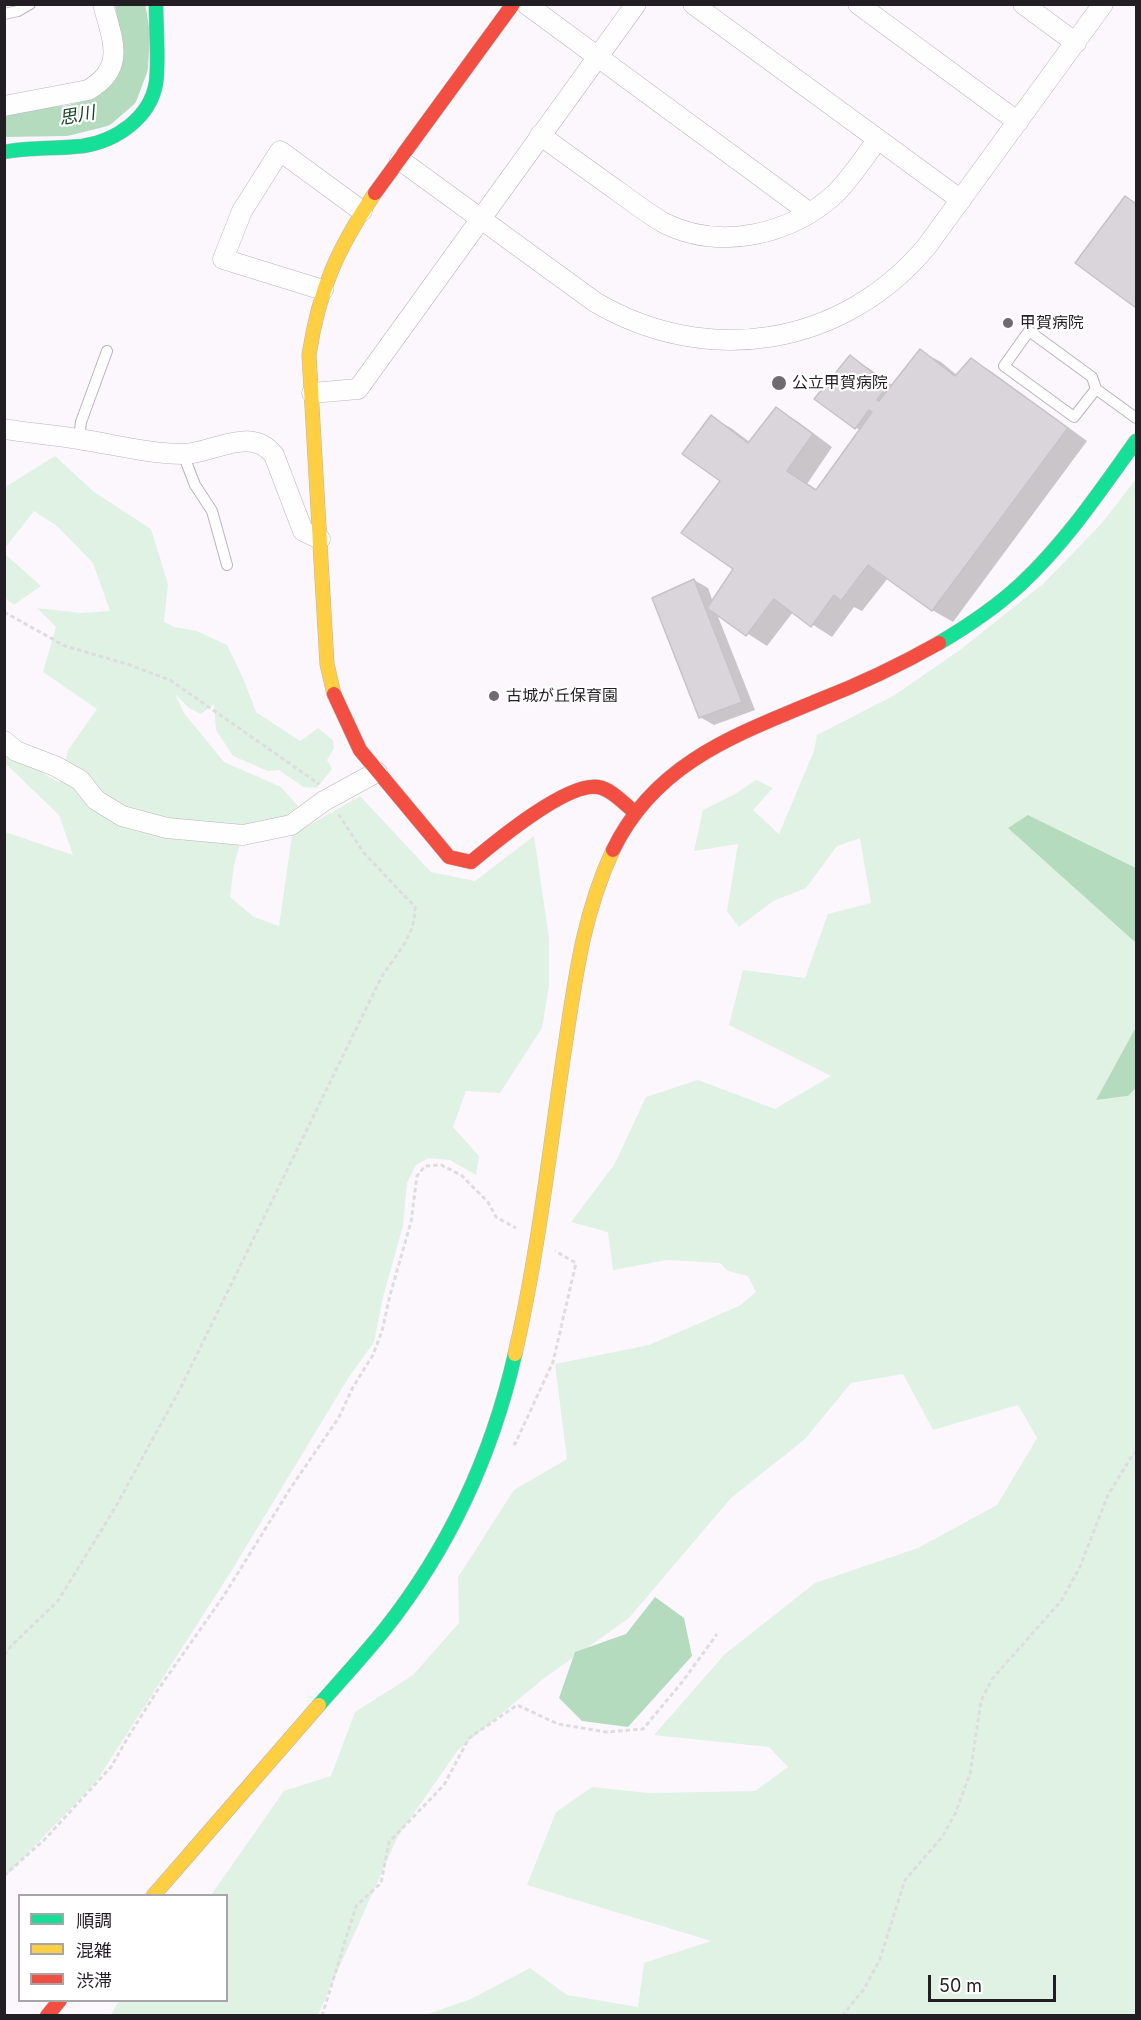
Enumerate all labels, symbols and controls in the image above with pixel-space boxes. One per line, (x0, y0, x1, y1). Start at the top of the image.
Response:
water label: 思川 (57, 102, 97, 130)
place label: 甲賀病院 (1020, 313, 1084, 333)
marker: 甲賀病院 (1001, 316, 1015, 330)
place label: 公立甲賀病院 (792, 373, 888, 393)
marker: 公立甲賀病院 (770, 374, 788, 392)
place label: 古城が丘保育園 (506, 686, 618, 706)
marker: 古城が丘保育園 (487, 689, 501, 703)
legend (18, 1894, 228, 2002)
text: 順調 (76, 1910, 112, 1931)
text: 混雑 (76, 1940, 112, 1961)
scale bar (931, 1963, 1058, 2001)
text: 渋滞 (76, 1970, 112, 1991)
text: 50 m (939, 1975, 982, 1996)

